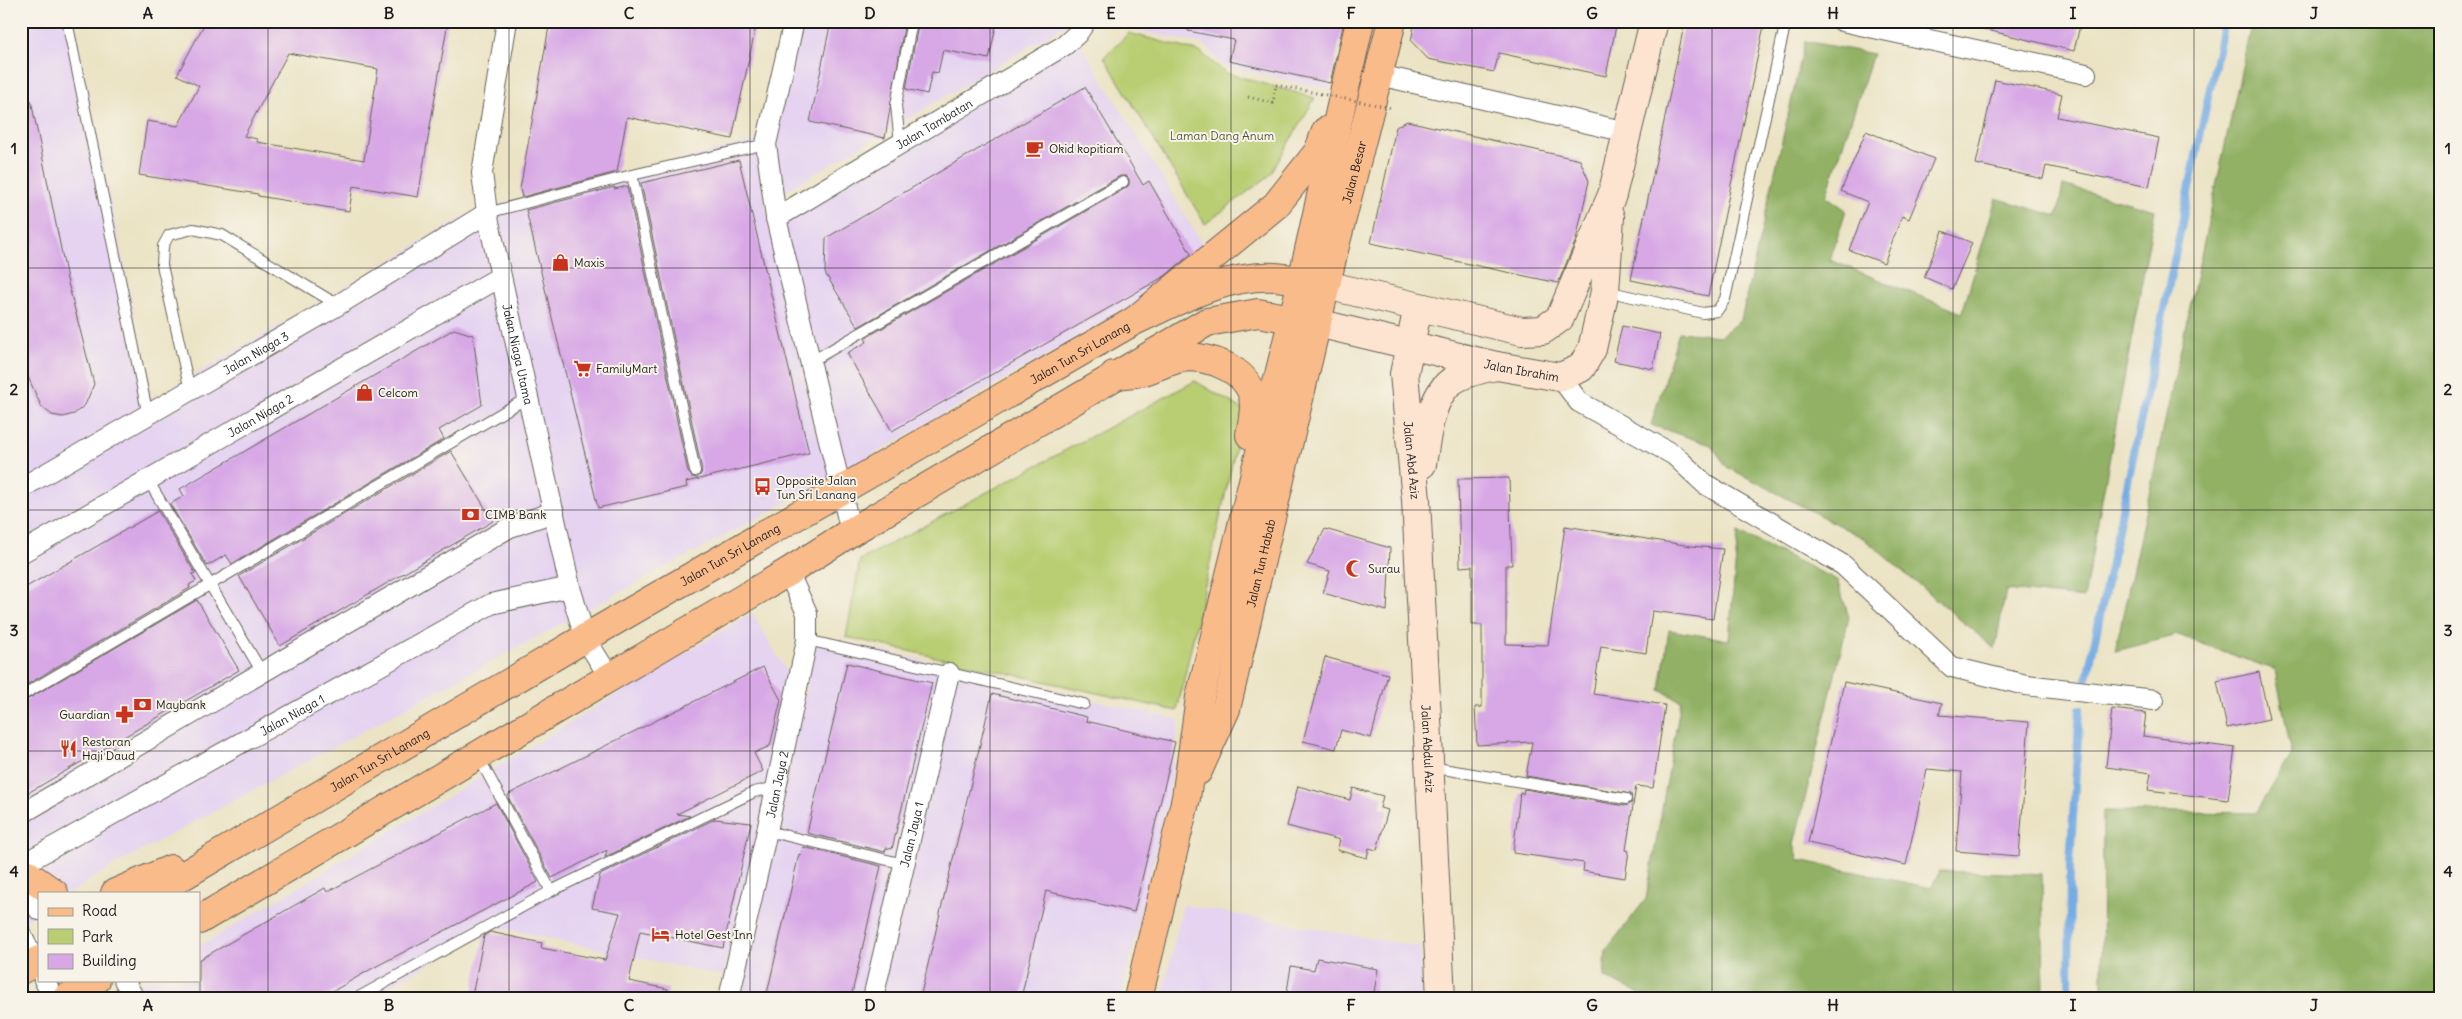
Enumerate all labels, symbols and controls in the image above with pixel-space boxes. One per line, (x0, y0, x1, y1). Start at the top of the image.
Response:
text: A (143, 3, 153, 23)
text: B (384, 3, 395, 23)
text: C (624, 3, 635, 23)
text: D (864, 3, 876, 23)
text: E (1106, 3, 1116, 23)
text: F (1346, 3, 1356, 23)
text: G (1586, 3, 1598, 23)
text: H (1827, 3, 1839, 23)
text: I (2070, 3, 2077, 23)
text: J (2310, 3, 2319, 23)
street label: Jalan Tambatan (893, 95, 975, 152)
park label: Laman Dang Anum (1170, 128, 1275, 143)
text: 1 (11, 138, 17, 158)
cafe icon: Okid kopitiam (1025, 138, 1045, 158)
text: 1 (2445, 138, 2451, 158)
street label: Jalan Besar (1339, 139, 1369, 205)
place label: Okid kopitiam (1049, 141, 1124, 156)
shop icon: Maxis (550, 252, 570, 272)
place label: Maxis (574, 255, 605, 270)
street label: Jalan Niaga Utama (500, 302, 537, 406)
street label: Jalan Tun Sri Lanang (1027, 318, 1132, 387)
street label: Jalan Niaga 3 (220, 328, 291, 377)
street label: Jalan Ibrahim (1483, 356, 1561, 384)
supermarket icon: FamilyMart (572, 358, 592, 378)
place label: FamilyMart (596, 361, 657, 376)
text: 2 (10, 379, 19, 399)
text: 2 (2444, 379, 2453, 399)
shop icon: Celcom (354, 382, 374, 402)
place label: Celcom (378, 385, 418, 400)
street label: Jalan Niaga 2 (225, 390, 296, 440)
street label: Jalan Abd Aziz (1401, 420, 1423, 500)
place label: Opposite Jalan Tun Sri Lanang (776, 473, 857, 502)
bus stop icon: Opposite Jalan Tun Sri Lanang (752, 477, 772, 497)
bank icon: CIMB Bank (461, 504, 481, 524)
place label: CIMB Bank (485, 507, 546, 522)
street label: Jalan Tun Habab (1243, 517, 1278, 609)
street label: Jalan Tun Sri Lanang (677, 520, 782, 589)
mosque icon: Surau (1344, 558, 1364, 578)
place label: Surau (1368, 561, 1400, 576)
text: 3 (9, 620, 19, 640)
text: 3 (2443, 620, 2453, 640)
street label: Jalan Niaga 1 (257, 691, 327, 738)
bank icon: Maybank (132, 694, 152, 714)
place label: Maybank (156, 697, 206, 712)
pharmacy icon: Guardian (114, 704, 134, 724)
street label: Jalan Abdul Aziz (1419, 704, 1438, 793)
place label: Guardian (59, 707, 110, 722)
street label: Jalan Tun Sri Lanang (327, 724, 432, 795)
place label: Restoran Haji Daud (82, 734, 135, 763)
restaurant icon: Restoran Haji Daud (58, 738, 78, 758)
street label: Jalan Jaya 2 (762, 749, 791, 819)
street label: Jalan Jaya 1 (896, 800, 926, 868)
text: 4 (9, 861, 19, 881)
text: 4 (2443, 861, 2453, 881)
legend (38, 892, 200, 982)
text: Road (82, 901, 117, 920)
hotel icon: Hotel Gest Inn (651, 924, 671, 944)
text: Park (82, 927, 113, 946)
place label: Hotel Gest Inn (675, 927, 753, 942)
text: Building (82, 951, 137, 970)
text: A (143, 995, 153, 1015)
text: B (384, 995, 395, 1015)
text: C (624, 995, 635, 1015)
text: D (864, 995, 876, 1015)
text: E (1106, 995, 1116, 1015)
text: F (1346, 995, 1356, 1015)
text: G (1586, 995, 1598, 1015)
text: H (1827, 995, 1839, 1015)
text: I (2070, 995, 2077, 1015)
text: J (2310, 995, 2319, 1015)

